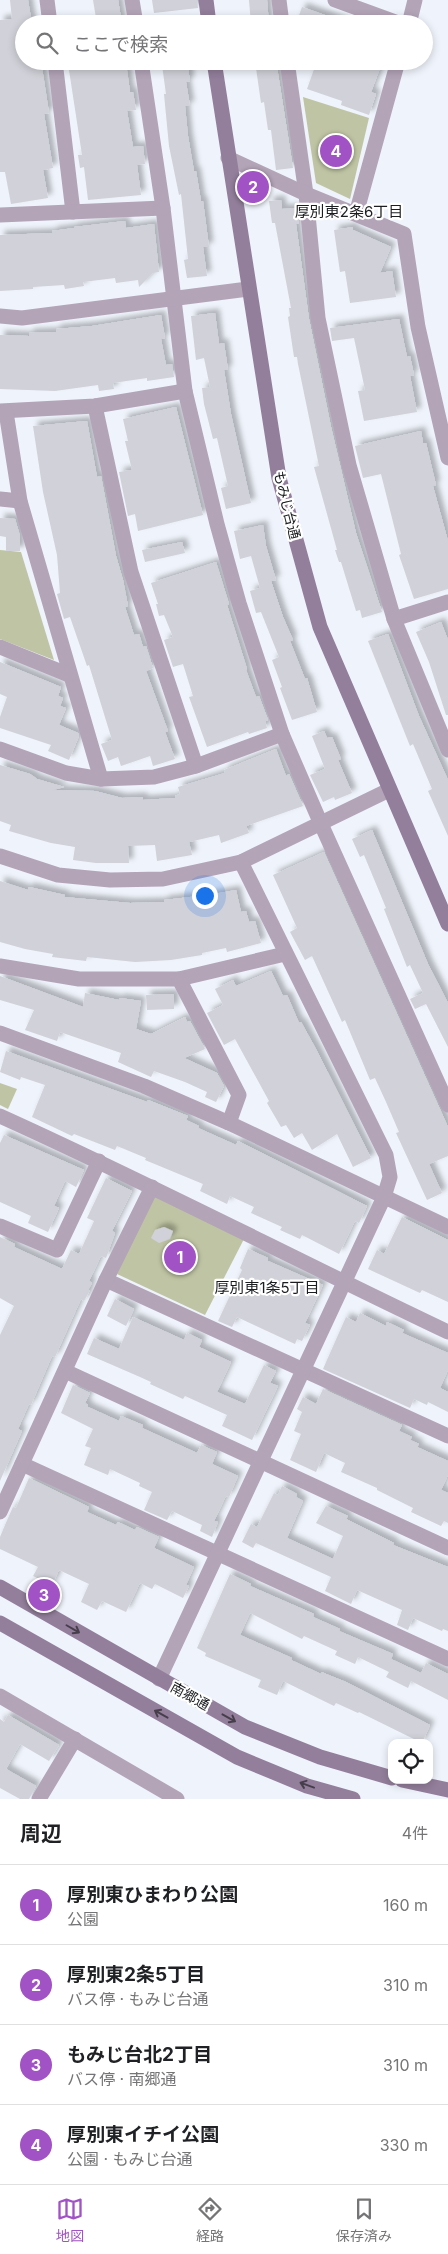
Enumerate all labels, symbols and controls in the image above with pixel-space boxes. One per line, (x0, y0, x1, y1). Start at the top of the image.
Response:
search box (15, 15, 433, 70)
icon: search (33, 29, 61, 57)
text: ここで検索 (73, 33, 168, 56)
pin: 4 (320, 132, 352, 170)
pin: 2 (237, 168, 269, 206)
district label: 厚別東2条6丁目 (295, 202, 403, 221)
street label: もみじ台通 (271, 469, 304, 541)
your location (192, 883, 218, 909)
pin: 1 (164, 1238, 196, 1276)
district label: 厚別東1条5丁目 (214, 1278, 320, 1297)
pin: 3 (28, 1576, 60, 1614)
one-way arrow (65, 1624, 80, 1634)
street label: 南郷通 (168, 1678, 213, 1713)
one-way arrow (153, 1709, 168, 1719)
one-way arrow (222, 1713, 237, 1723)
map controls (388, 1739, 433, 1784)
button: locate (388, 1739, 433, 1784)
one-way arrow (299, 1780, 315, 1789)
text: 周辺 (20, 1821, 62, 1846)
text: 4件 (402, 1823, 428, 1843)
text: 厚別東ひまわり公園 (67, 1883, 238, 1906)
text: 1 (33, 1895, 39, 1915)
text: 160 m (383, 1895, 428, 1915)
text: 公園 (67, 1909, 99, 1929)
text: 厚別東2条5丁目 (67, 1963, 205, 1986)
text: 2 (31, 1975, 41, 1995)
text: 310 m (383, 1975, 428, 1995)
text: バス停 · もみじ台通 (67, 1989, 209, 2009)
text: もみじ台北2丁目 (67, 2043, 212, 2066)
text: 3 (31, 2055, 41, 2075)
text: 310 m (383, 2055, 428, 2075)
text: バス停 · 南郷通 (67, 2069, 177, 2089)
text: 厚別東イチイ公園 (67, 2123, 219, 2146)
text: 4 (31, 2135, 41, 2155)
text: 330 m (380, 2135, 428, 2155)
text: 公園 · もみじ台通 (67, 2149, 193, 2169)
tab: 地図 (56, 2195, 84, 2245)
tab: 経路 (196, 2195, 224, 2245)
tab: 保存済み (336, 2195, 392, 2245)

